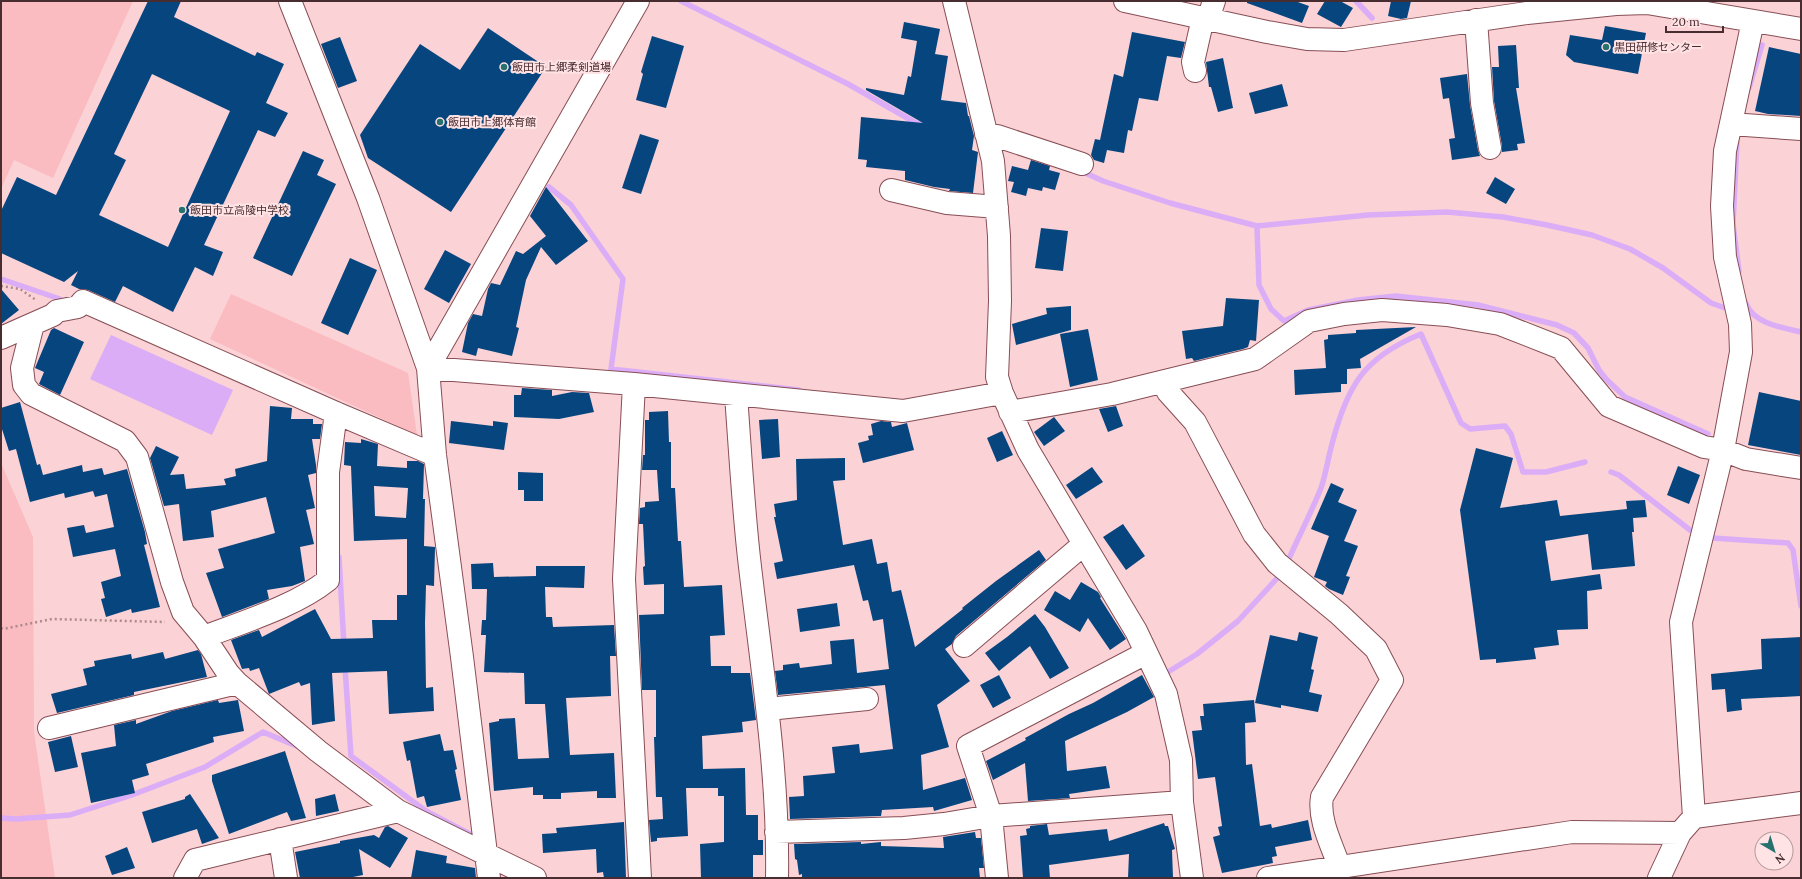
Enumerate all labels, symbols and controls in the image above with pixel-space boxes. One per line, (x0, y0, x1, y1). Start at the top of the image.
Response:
scale bar (1666, 8, 1723, 34)
text: 20 m (1672, 14, 1700, 29)
place label: 黒田研修センター (1614, 40, 1702, 54)
marker: 黒田研修センター (1601, 42, 1611, 52)
place label: 飯田市上郷柔剣道場 (512, 60, 611, 74)
marker: 飯田市上郷柔剣道場 (499, 62, 509, 72)
place label: 飯田市上郷体育館 (448, 115, 536, 129)
marker: 飯田市上郷体育館 (435, 117, 445, 127)
place label: 飯田市立高陵中学校 (190, 203, 289, 217)
marker: 飯田市立高陵中学校 (177, 205, 187, 215)
north arrow (1754, 831, 1794, 871)
text: N (1772, 851, 1788, 867)

